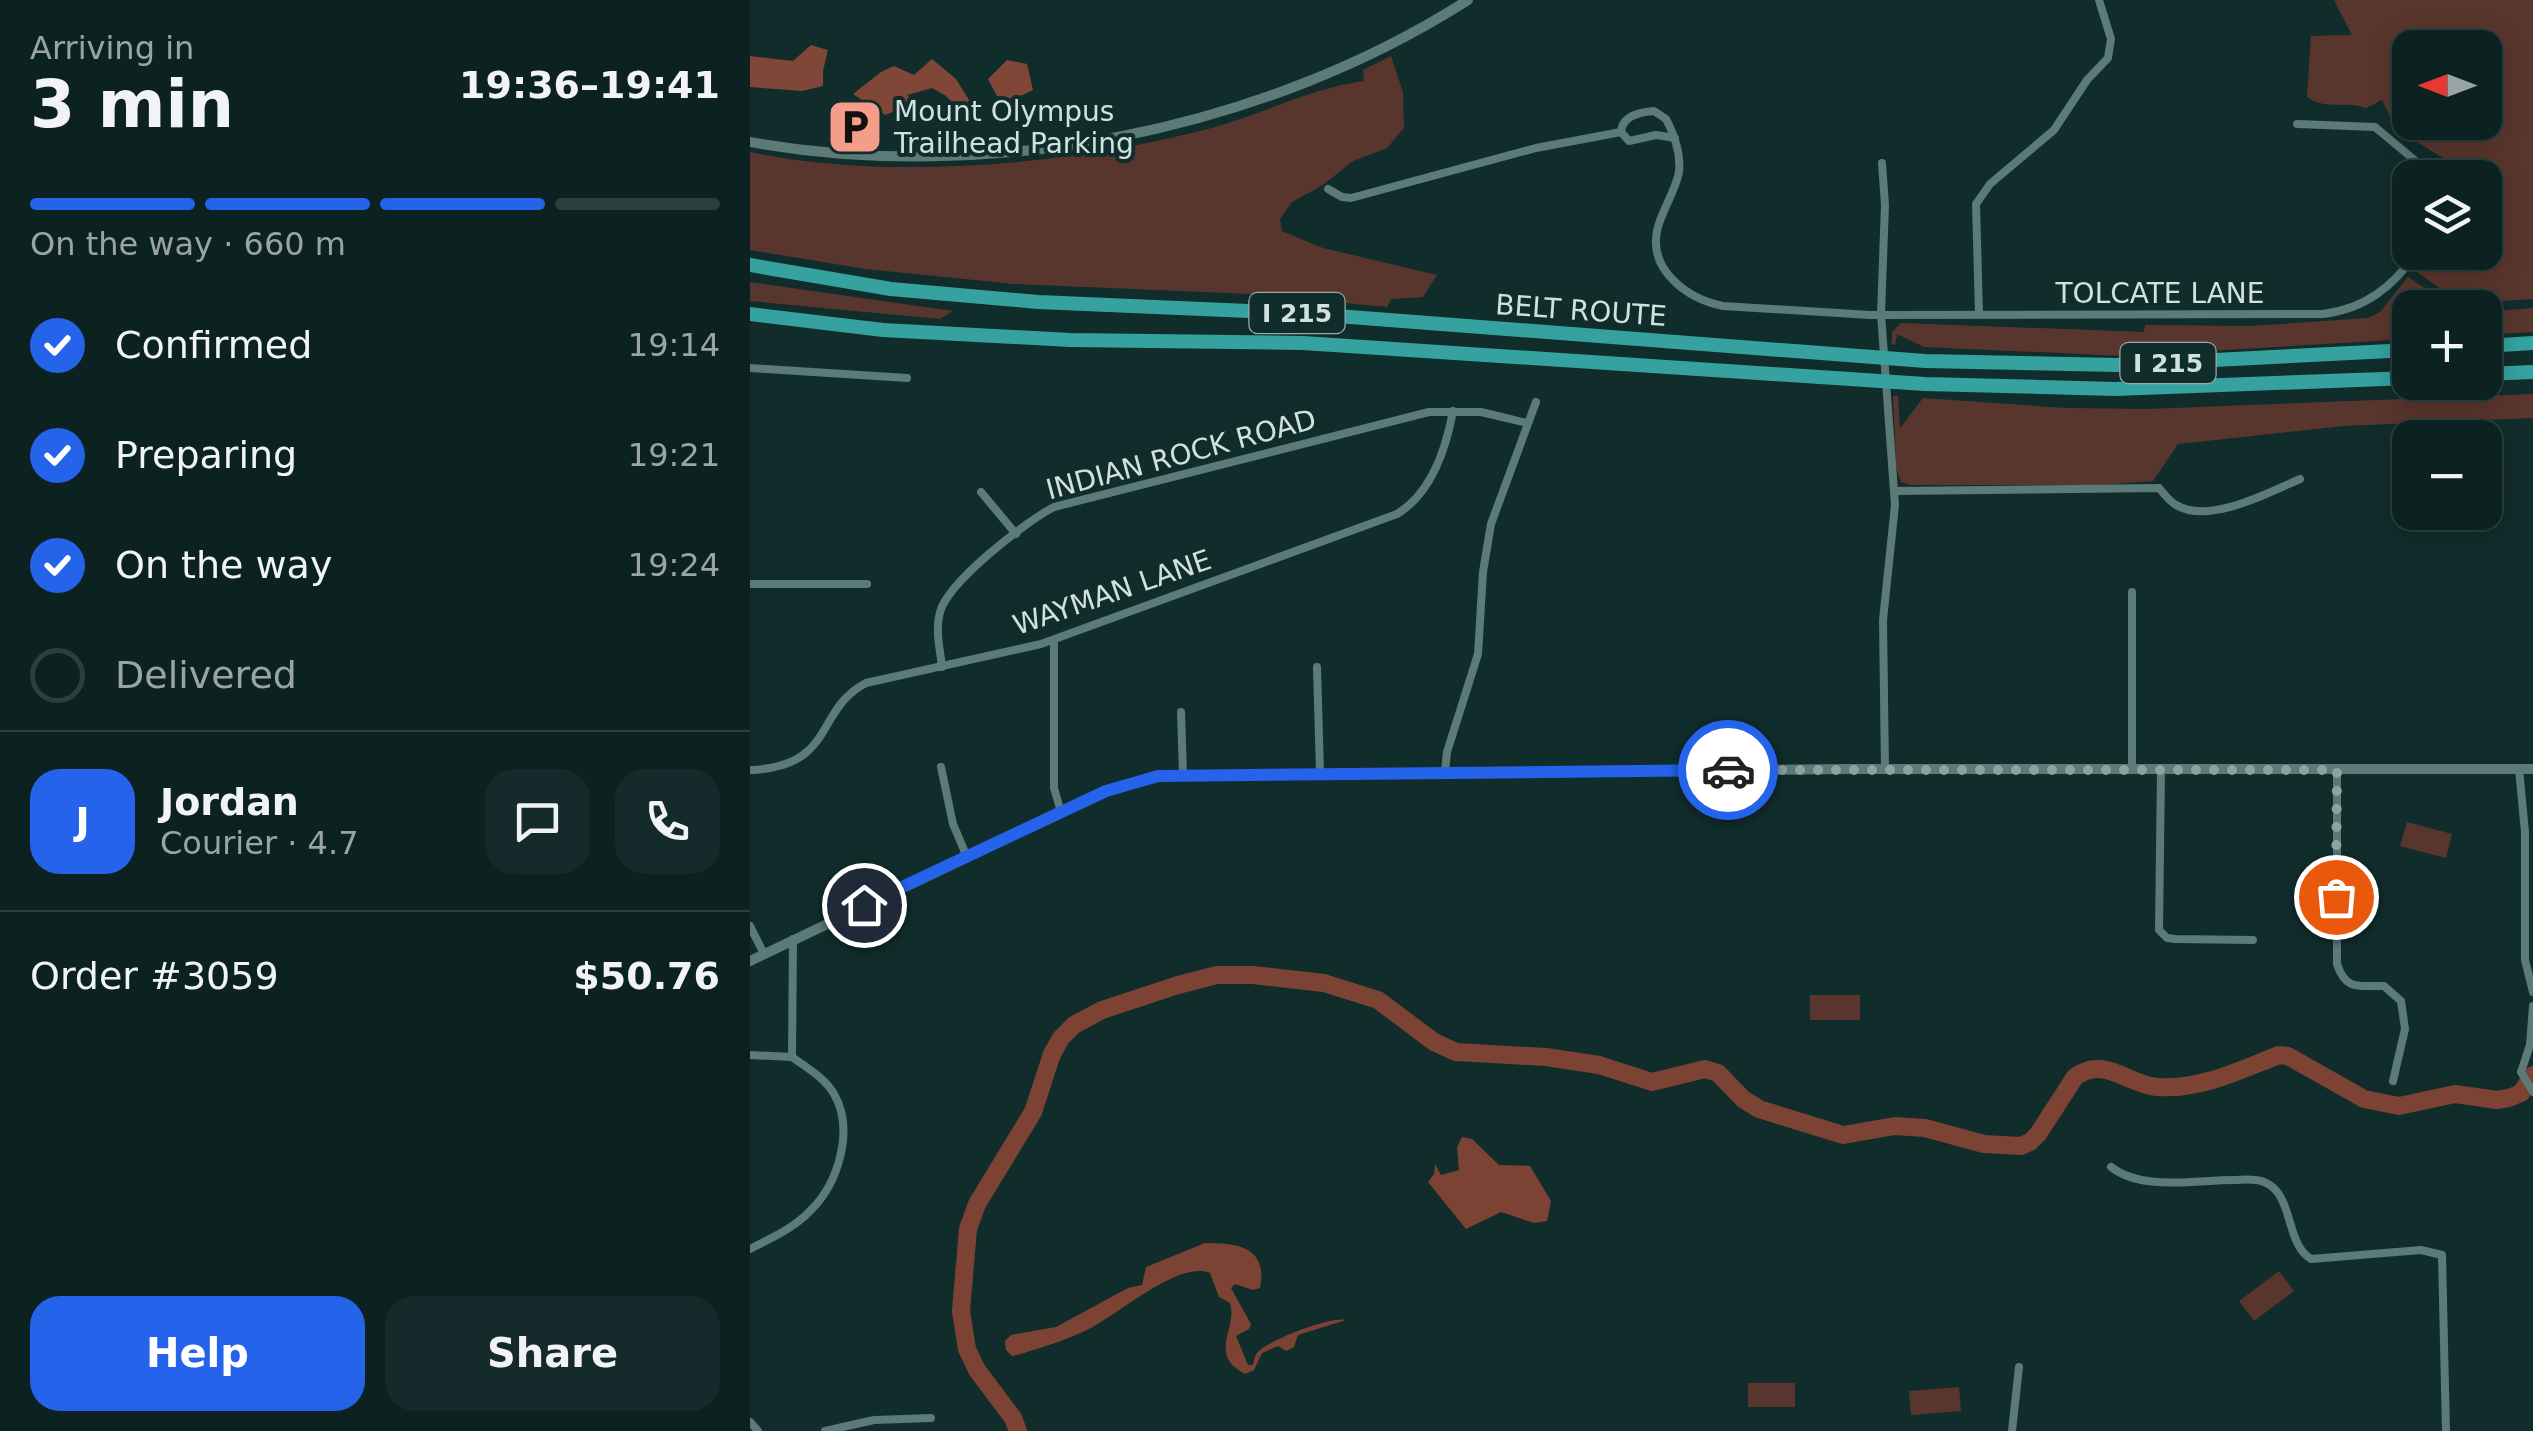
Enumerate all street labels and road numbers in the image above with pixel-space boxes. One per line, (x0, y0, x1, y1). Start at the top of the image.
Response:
street label: TOLCATE LANE (2054, 277, 2265, 310)
street label: BELT ROUTE (1494, 288, 1668, 333)
road number: I 215 (1250, 293, 1344, 333)
road number: I 215 (2120, 343, 2216, 383)
street label: INDIAN ROCK ROAD (1043, 403, 1320, 506)
street label: WAYMAN LANE (1009, 543, 1216, 642)

